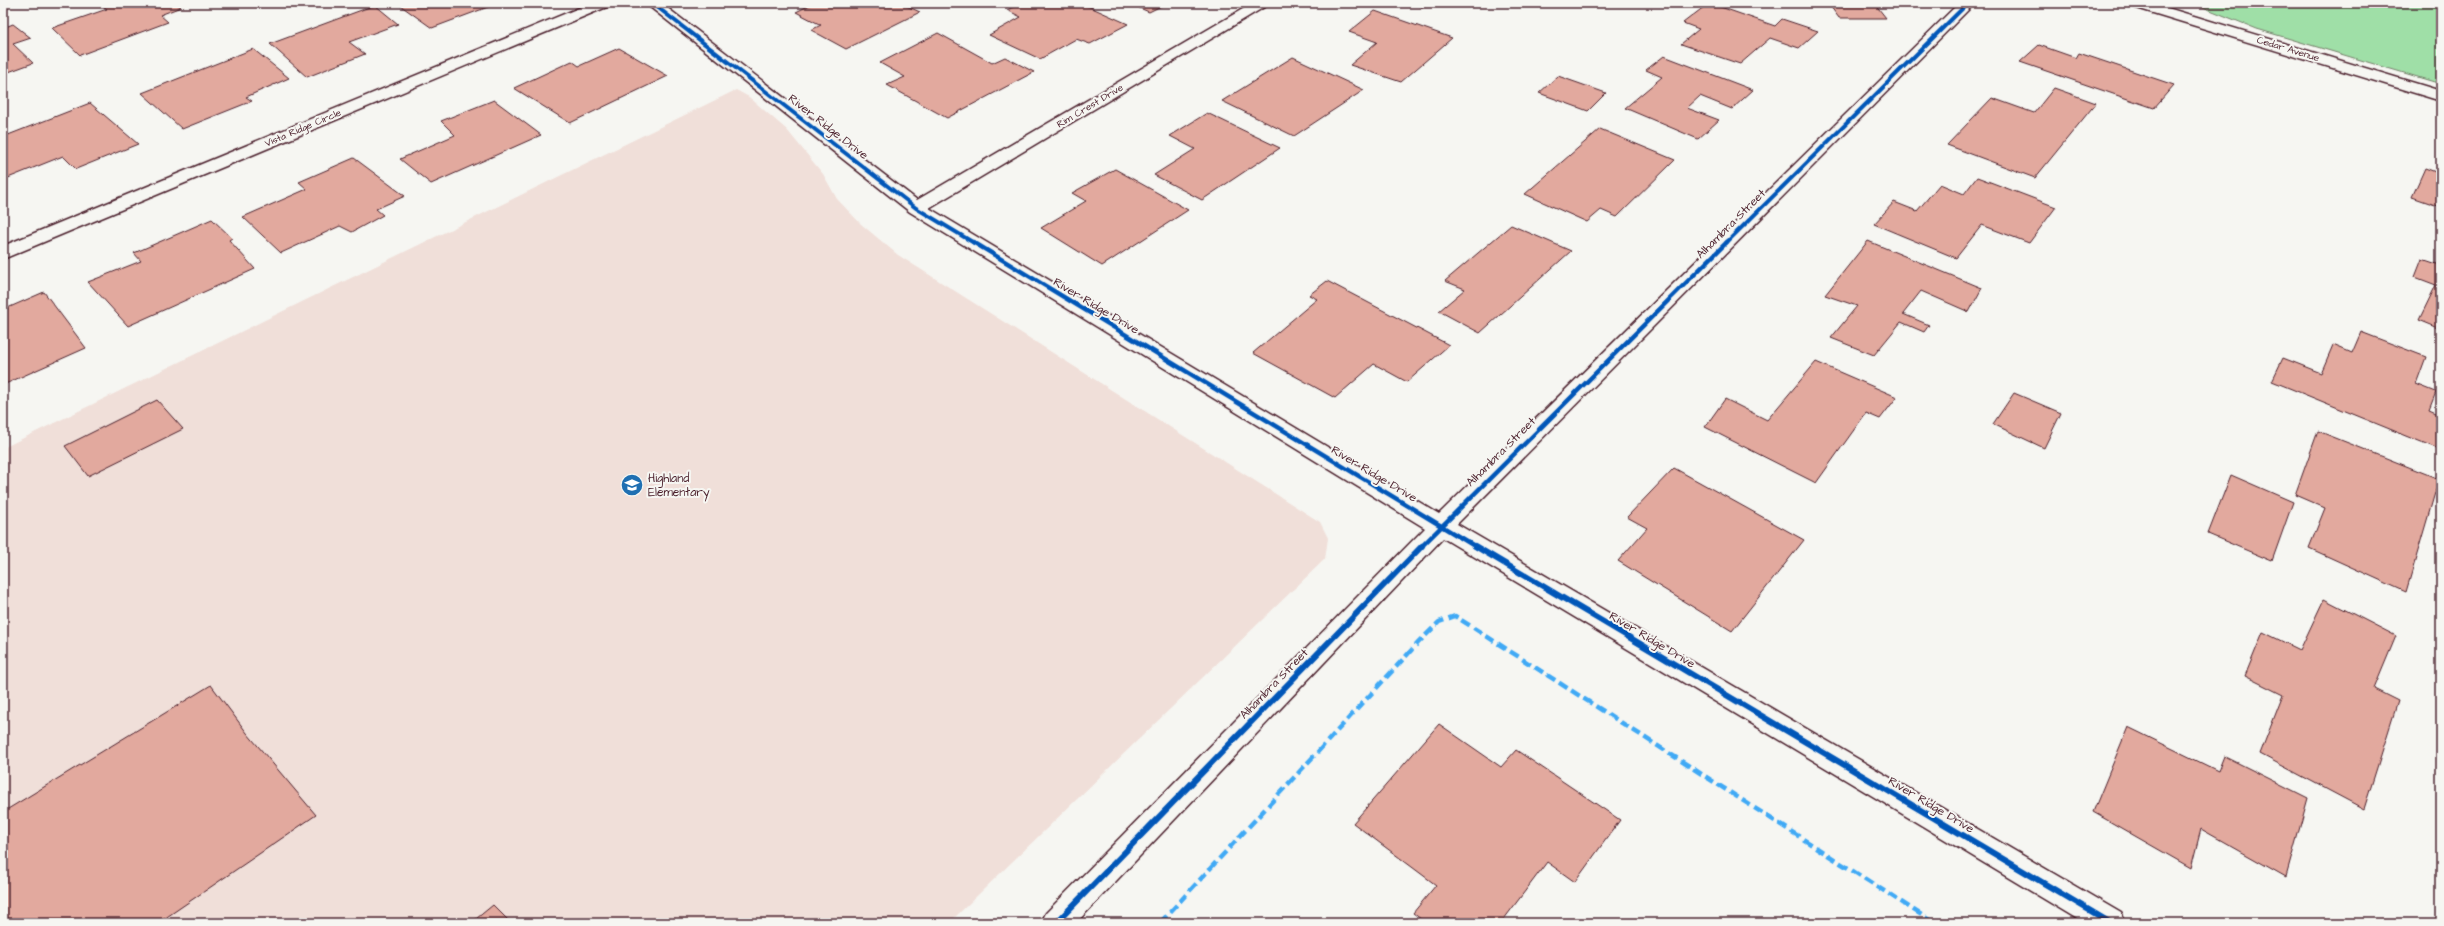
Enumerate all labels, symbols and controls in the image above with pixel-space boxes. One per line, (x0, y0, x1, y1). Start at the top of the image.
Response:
street label: Cedar Avenue (2255, 33, 2322, 65)
street label: Rim Crest Drive (1054, 80, 1127, 131)
street label: River Ridge Drive (784, 90, 872, 165)
street label: Vista Ridge Circle (263, 105, 344, 151)
street label: Alhambra Street (1692, 185, 1770, 263)
street label: River Ridge Drive (1049, 274, 1143, 340)
street label: Alhambra Street (1462, 413, 1540, 491)
street label: River Ridge Drive (1327, 442, 1421, 508)
place label: Highland Elementary (648, 470, 710, 502)
school or university icon: Highland Elementary (619, 472, 645, 498)
street label: River Ridge Drive (1605, 608, 1699, 674)
street label: Alhambra Street (1236, 645, 1312, 723)
street label: River Ridge Drive (1884, 773, 1978, 839)

